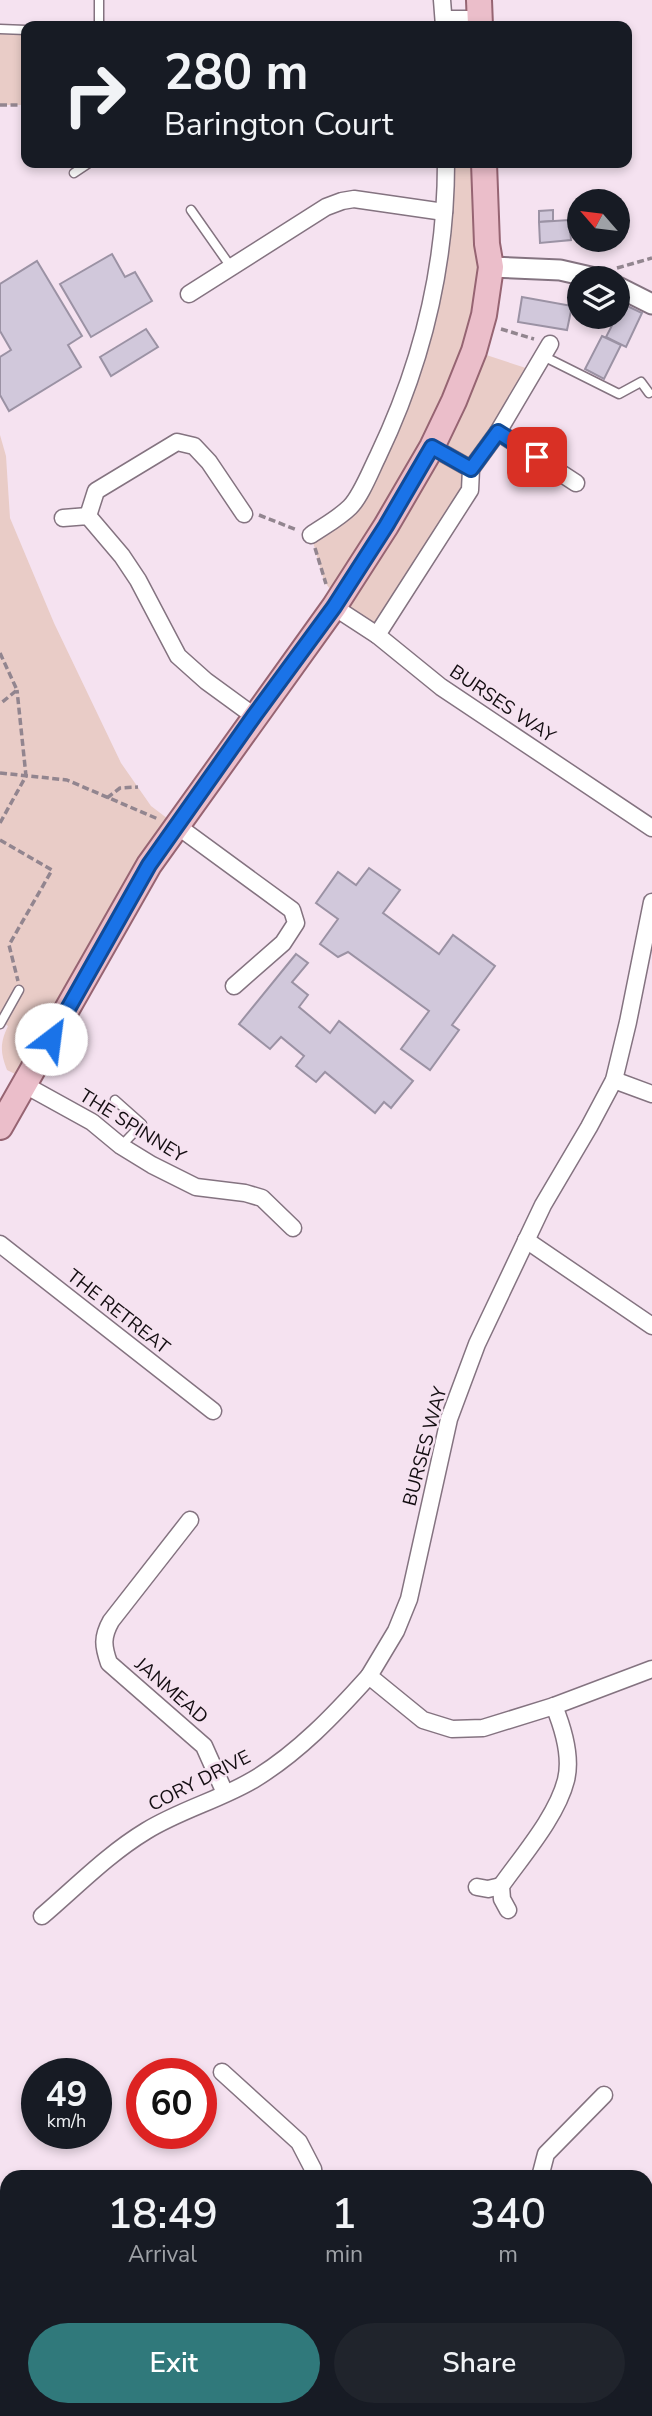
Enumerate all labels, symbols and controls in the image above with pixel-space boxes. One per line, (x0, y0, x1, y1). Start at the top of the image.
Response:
text: 280 m (164, 39, 308, 106)
icon: right (49, 49, 140, 140)
text: Barington Court (164, 103, 393, 146)
north arrow (567, 189, 630, 252)
map controls (567, 189, 630, 329)
button: layers (567, 266, 630, 329)
pin (507, 427, 567, 487)
icon: arrive (518, 438, 556, 476)
street label: BURSES WAY (444, 659, 561, 749)
position arrow (14, 1002, 88, 1076)
street label: THE SPINNEY (74, 1083, 191, 1169)
street label: THE RETREAT (61, 1263, 176, 1361)
street label: BURSES WAY (397, 1383, 454, 1509)
street label: JANMEAD (128, 1651, 213, 1730)
street label: CORY DRIVE (144, 1744, 255, 1818)
speed limit sign: 60 (126, 2058, 217, 2149)
text: 49 (45, 2071, 88, 2118)
text: km/h (47, 2109, 86, 2133)
text: 18:49 (107, 2186, 218, 2243)
text: 1 (331, 2186, 357, 2243)
text: 340 (470, 2186, 546, 2243)
text: Arrival (128, 2239, 197, 2270)
text: min (325, 2239, 363, 2270)
text: m (498, 2239, 518, 2270)
button: Exit (28, 2323, 320, 2403)
button: Share (334, 2323, 625, 2403)

